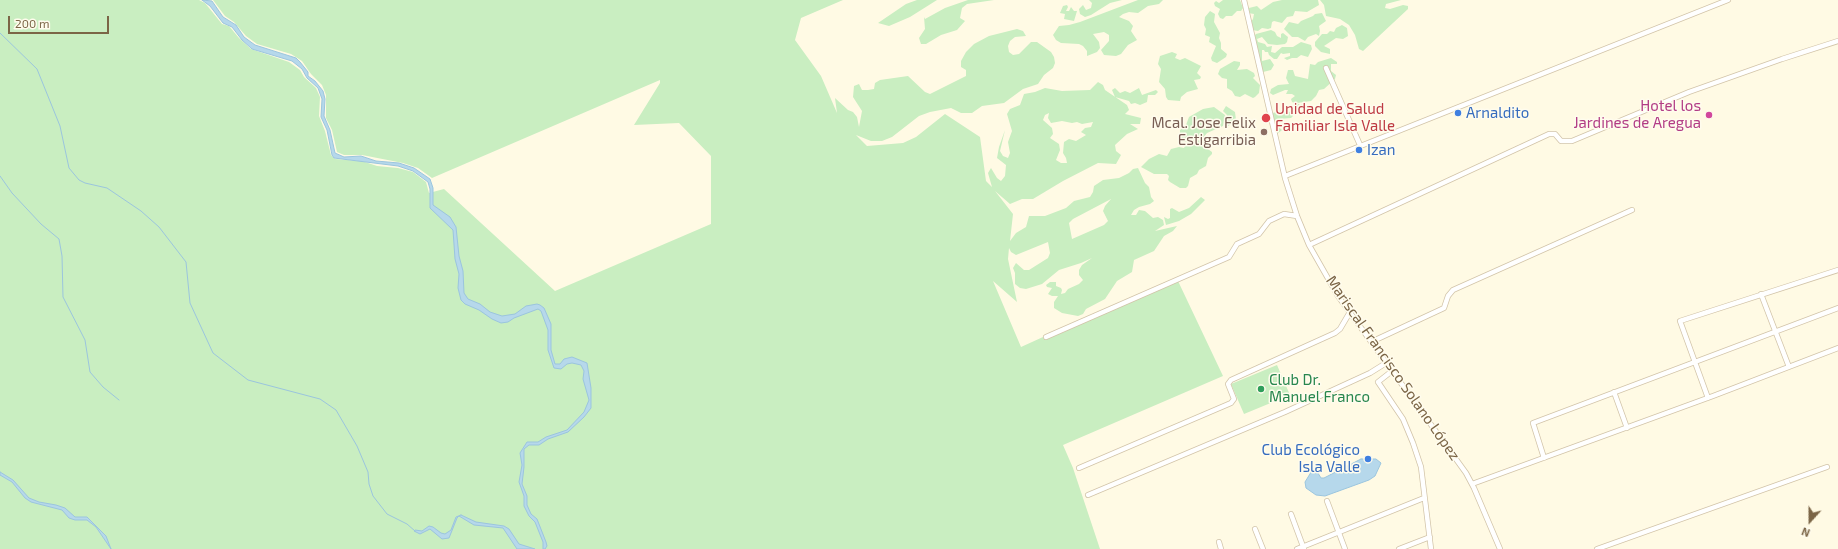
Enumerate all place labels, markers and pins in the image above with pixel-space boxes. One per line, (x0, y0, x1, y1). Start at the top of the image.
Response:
place label: Hotel los Jardines de Aregua (1573, 97, 1701, 132)
place label: Unidad de Salud Familiar Isla Valle (1275, 100, 1395, 135)
place label: Arnaldito (1466, 104, 1529, 122)
marker: Arnaldito (1453, 108, 1463, 118)
marker: Hotel los Jardines de Aregua (1704, 110, 1714, 120)
marker: Unidad de Salud Familiar Isla Valle (1260, 112, 1272, 124)
place label: Mcal. Jose Felix Estigarribia (1151, 114, 1256, 149)
marker: Mcal. Jose Felix Estigarribia (1259, 127, 1269, 137)
place label: Izan (1367, 141, 1396, 159)
marker: Izan (1354, 145, 1364, 155)
place label: Club Dr. Manuel Franco (1269, 371, 1370, 406)
marker: Club Dr. Manuel Franco (1256, 384, 1266, 394)
place label: Club Ecológico Isla Valle (1262, 441, 1360, 476)
marker: Club Ecológico Isla Valle (1363, 454, 1373, 464)

